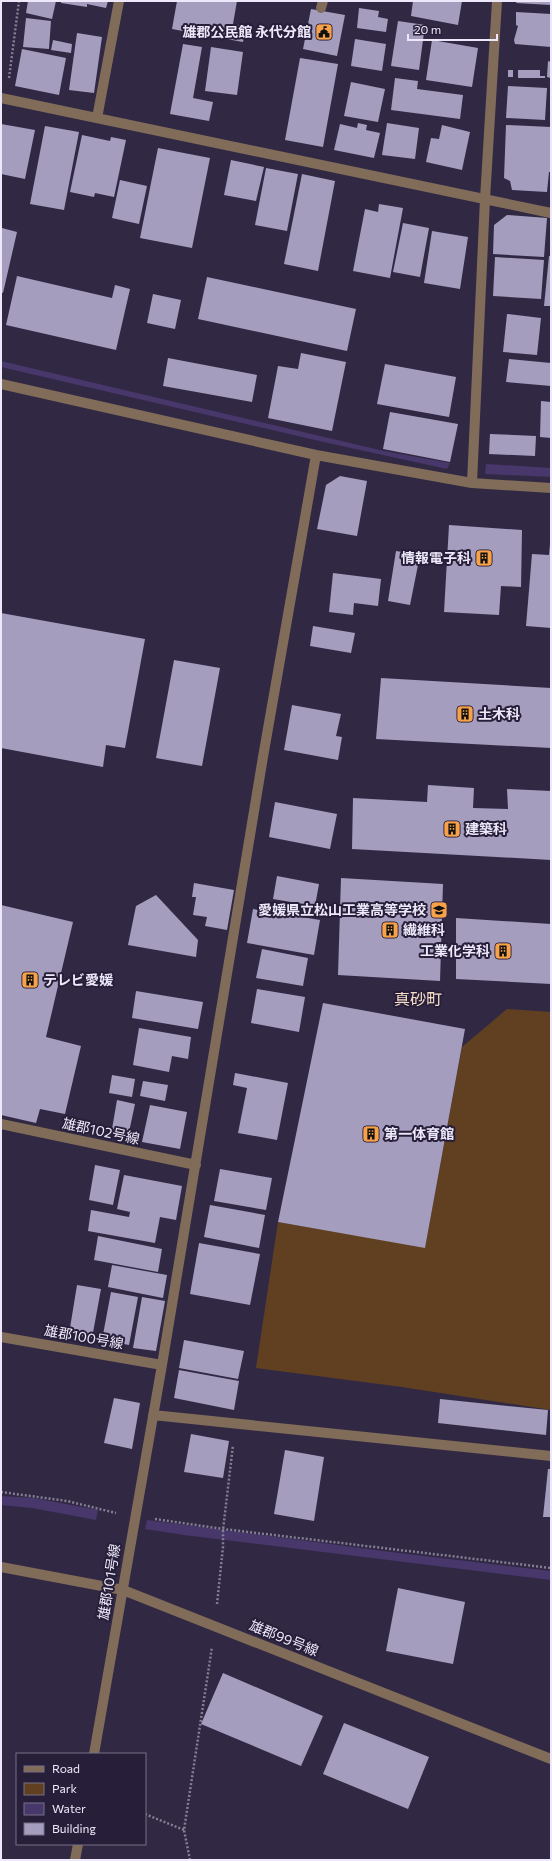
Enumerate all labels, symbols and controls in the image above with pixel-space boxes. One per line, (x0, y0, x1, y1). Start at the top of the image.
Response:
scale bar (408, 16, 497, 42)
public building icon: 雄郡公民館 永代分館 (314, 22, 334, 42)
text: 20 m (414, 22, 441, 36)
place label: 雄郡公民館 永代分館 (182, 23, 311, 40)
building icon: 情報電子科 (474, 548, 494, 568)
place label: 情報電子科 (401, 549, 471, 566)
building icon: 土木科 (455, 704, 475, 724)
place label: 土木科 (478, 705, 520, 722)
building icon: 建築科 (442, 819, 462, 839)
place label: 建築科 (465, 820, 507, 837)
school or university icon: 愛媛県立松山工業高等学校 (429, 900, 449, 920)
place label: 愛媛県立松山工業高等学校 (258, 901, 426, 918)
building icon: 繊維科 (380, 920, 400, 940)
place label: 繊維科 (403, 921, 445, 938)
building icon: 工業化学科 (493, 941, 513, 961)
place label: 工業化学科 (420, 942, 490, 959)
building icon: テレビ愛媛 (20, 970, 40, 990)
place label: テレビ愛媛 (43, 971, 114, 988)
district label: 真砂町 (394, 989, 442, 1008)
street label: 雄郡102号線 (61, 1114, 141, 1147)
building icon: 第一体育館 (361, 1124, 381, 1144)
place label: 第一体育館 (384, 1125, 454, 1142)
street label: 雄郡100号線 (43, 1321, 125, 1352)
street label: 雄郡101号線 (94, 1543, 123, 1621)
street label: 雄郡99号線 (247, 1616, 321, 1659)
legend (16, 1753, 146, 1845)
text: Road (52, 1761, 80, 1775)
text: Park (52, 1781, 78, 1795)
text: Water (52, 1801, 86, 1815)
text: Building (52, 1821, 96, 1835)

